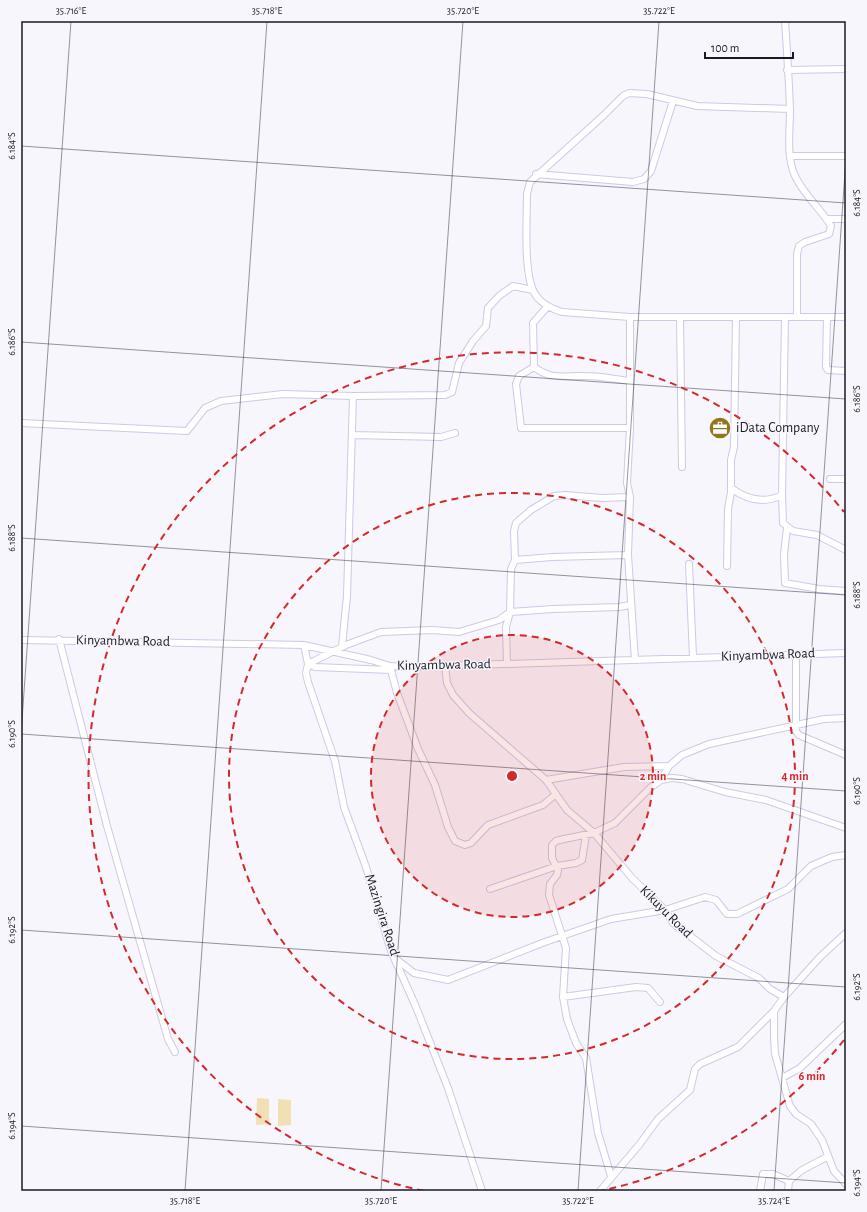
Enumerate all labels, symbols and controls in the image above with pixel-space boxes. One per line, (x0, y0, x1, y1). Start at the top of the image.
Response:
text: 35.716°E (56, 6, 87, 16)
text: 35.718°E (252, 6, 283, 16)
text: 35.720°E (447, 6, 479, 16)
text: 35.722°E (643, 6, 675, 16)
scale bar (705, 34, 793, 60)
text: 100 m (711, 42, 739, 54)
text: 6.184°S (7, 132, 17, 160)
text: 6.184°S (852, 189, 862, 217)
text: 6.186°S (7, 328, 17, 356)
text: 6.186°S (852, 385, 862, 413)
office icon: iData Company (707, 415, 733, 441)
place label: iData Company (736, 421, 819, 435)
text: 6.188°S (7, 524, 17, 552)
text: 6.188°S (852, 581, 862, 609)
street label: Kinyambwa Road (76, 633, 170, 649)
street label: Kinyambwa Road (721, 646, 815, 664)
street label: Kinyambwa Road (397, 657, 491, 673)
text: 6.190°S (7, 720, 17, 748)
centre of rings (505, 769, 519, 783)
text: 2 min (640, 770, 666, 782)
text: 4 min (781, 770, 809, 782)
text: 6.190°S (852, 777, 862, 805)
street label: Mazingira Road (362, 872, 402, 958)
street label: Kikuyu Road (637, 883, 695, 941)
text: 6.192°S (7, 916, 17, 944)
text: 6.192°S (852, 973, 862, 1001)
text: 6 min (799, 1070, 825, 1082)
text: 6.194°S (7, 1112, 17, 1140)
text: 6.194°S (852, 1169, 862, 1197)
text: 35.718°E (170, 1196, 201, 1206)
text: 35.720°E (365, 1196, 397, 1206)
text: 35.722°E (562, 1196, 594, 1206)
text: 35.724°E (758, 1196, 790, 1206)

